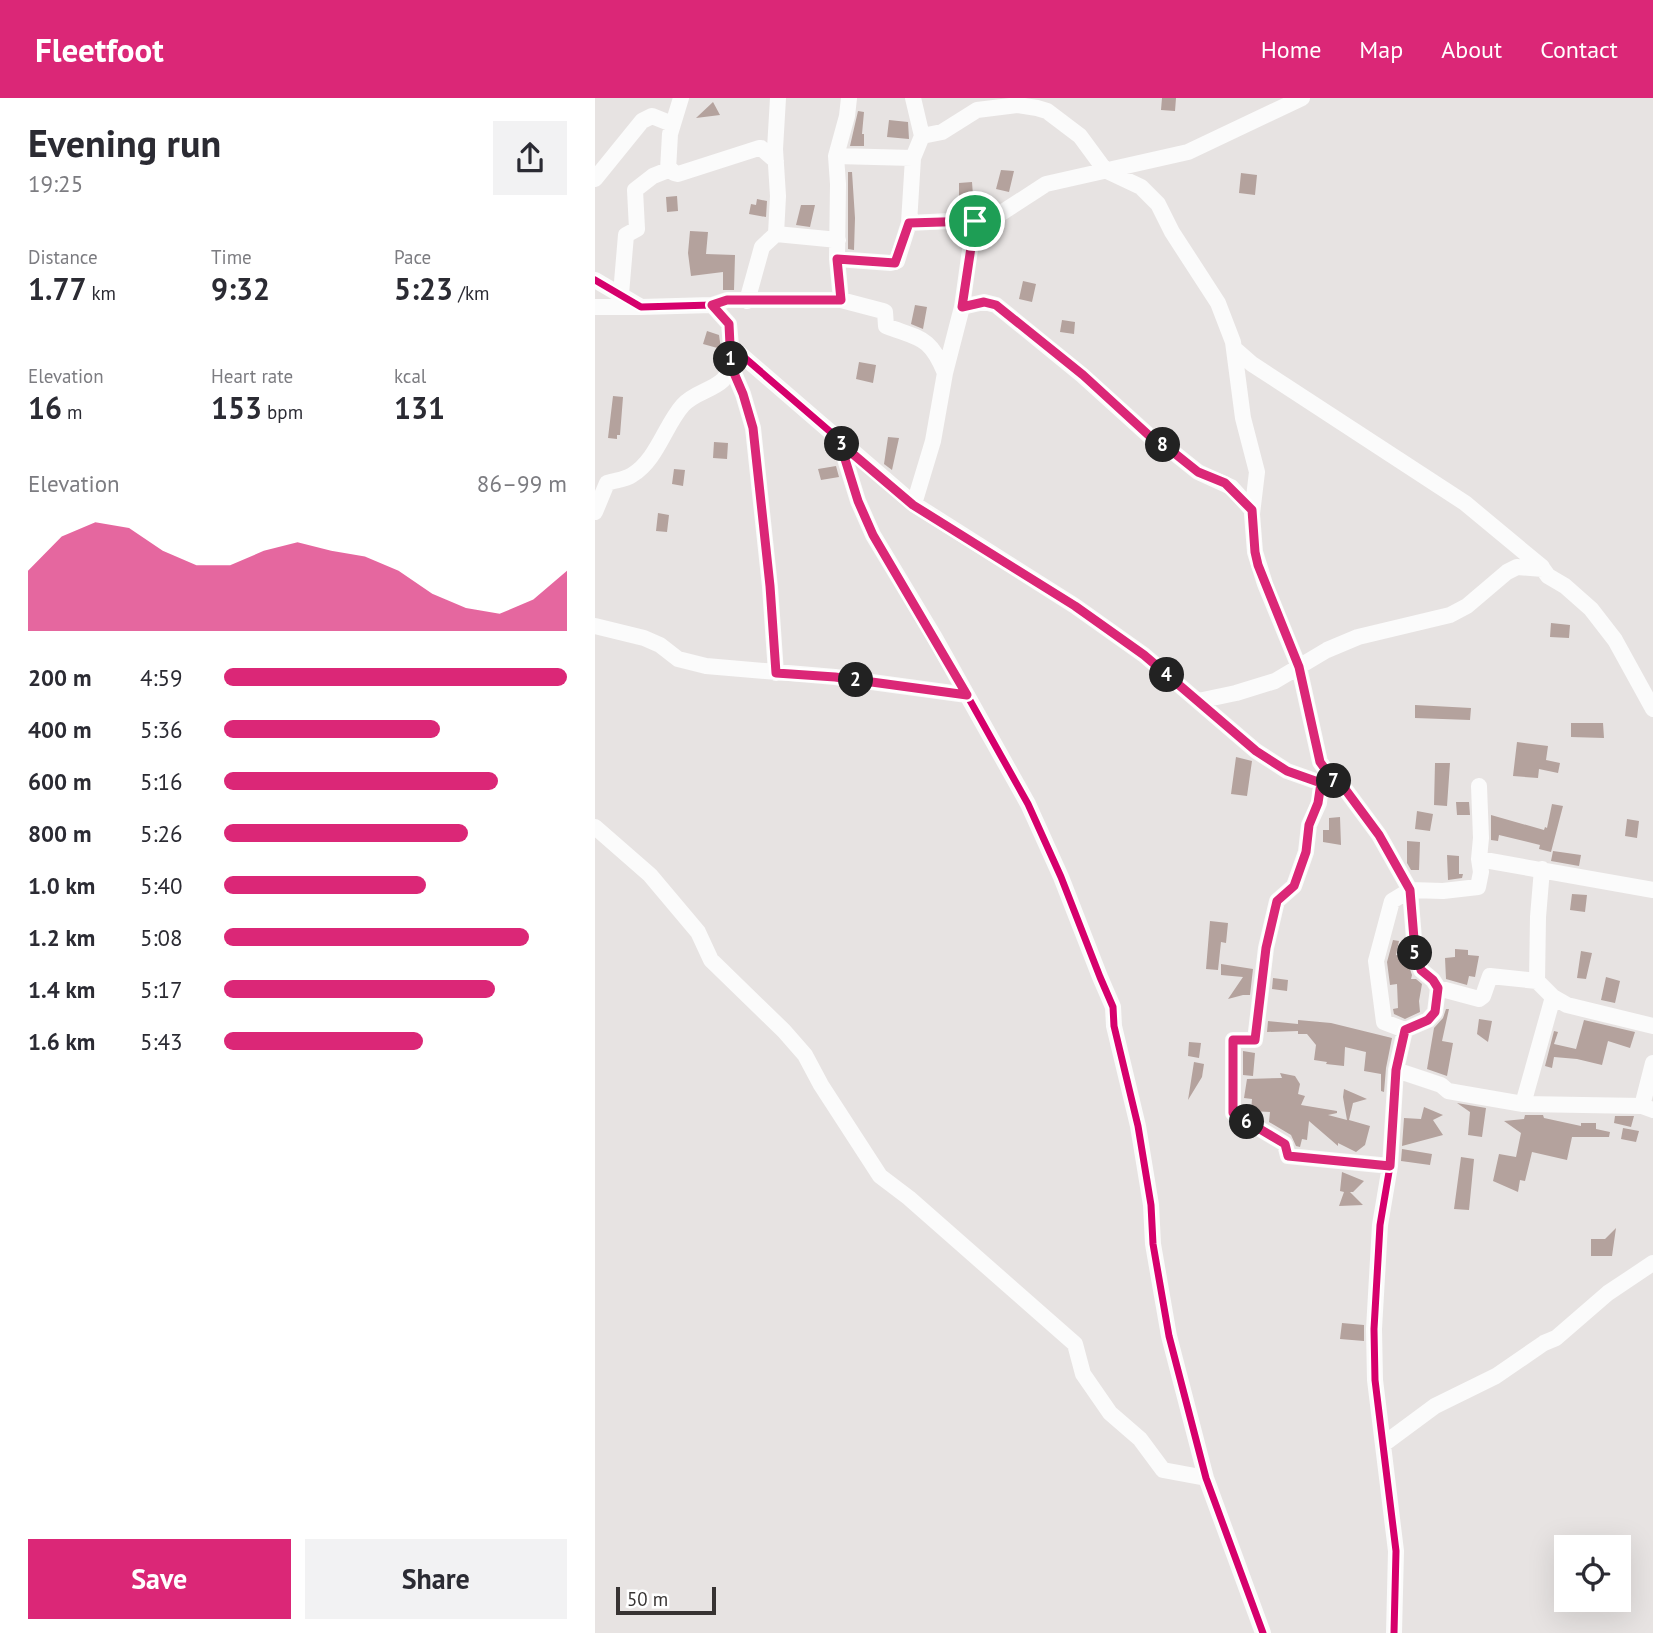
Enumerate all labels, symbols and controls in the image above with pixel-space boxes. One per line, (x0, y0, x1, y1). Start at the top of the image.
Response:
text: Fleetfoot (35, 28, 164, 71)
text: Home (1261, 34, 1321, 65)
text: Map (1359, 34, 1403, 65)
text: About (1441, 34, 1502, 65)
text: Contact (1540, 34, 1618, 65)
text: Evening run (28, 118, 221, 167)
button: share (493, 121, 567, 195)
text: 19:25 (28, 169, 83, 198)
pin (945, 191, 1005, 251)
icon: arrive (956, 202, 994, 240)
text: Distance (28, 245, 98, 269)
text: Time (211, 245, 252, 269)
text: Pace (394, 245, 431, 269)
text: 1.77 (28, 269, 86, 308)
text: 9:32 (211, 269, 270, 308)
text: 5:23 (394, 269, 453, 308)
text: km (86, 281, 116, 305)
text: /km (453, 281, 489, 305)
pin: 1 (713, 342, 749, 376)
text: 1 (725, 346, 736, 370)
text: Elevation (28, 364, 104, 388)
text: Heart rate (211, 364, 293, 388)
text: kcal (394, 364, 426, 388)
text: 16 (28, 388, 62, 427)
text: 153 (211, 388, 262, 427)
text: 131 (394, 388, 445, 427)
text: m (62, 400, 83, 424)
text: bpm (262, 400, 303, 424)
pin: 3 (825, 426, 859, 462)
pin: 8 (1145, 428, 1181, 462)
text: 3 (836, 431, 847, 455)
text: 8 (1157, 432, 1168, 456)
text: Elevation (28, 469, 120, 498)
text: 86–99 m (477, 469, 567, 498)
pin: 4 (1149, 658, 1185, 692)
pin: 2 (839, 662, 873, 698)
text: 4 (1161, 662, 1172, 686)
text: 200 m (28, 663, 91, 692)
text: 4:59 (140, 663, 183, 692)
text: 2 (850, 667, 861, 691)
text: 400 m (28, 715, 91, 744)
text: 5:36 (140, 715, 183, 744)
pin: 7 (1317, 764, 1351, 798)
text: 600 m (28, 767, 91, 796)
text: 5:16 (140, 767, 183, 796)
text: 7 (1328, 768, 1339, 792)
text: 800 m (28, 819, 91, 848)
text: 5:26 (140, 819, 183, 848)
text: 1.0 km (28, 871, 95, 900)
text: 5:40 (140, 871, 183, 900)
text: 1.2 km (28, 923, 95, 952)
text: 5:08 (140, 923, 183, 952)
pin: 5 (1397, 936, 1433, 970)
text: 5 (1409, 940, 1420, 964)
text: 1.4 km (28, 975, 95, 1004)
text: 5:17 (140, 975, 183, 1004)
text: 1.6 km (28, 1027, 95, 1056)
text: 5:43 (140, 1027, 183, 1056)
pin: 6 (1229, 1104, 1265, 1140)
text: 6 (1241, 1109, 1252, 1133)
map controls (1554, 1535, 1631, 1612)
button: locate (1554, 1535, 1631, 1612)
button: Save (28, 1539, 291, 1619)
button: Share (305, 1539, 567, 1619)
scale bar (616, 1584, 716, 1616)
text: 50 m (627, 1587, 668, 1611)

